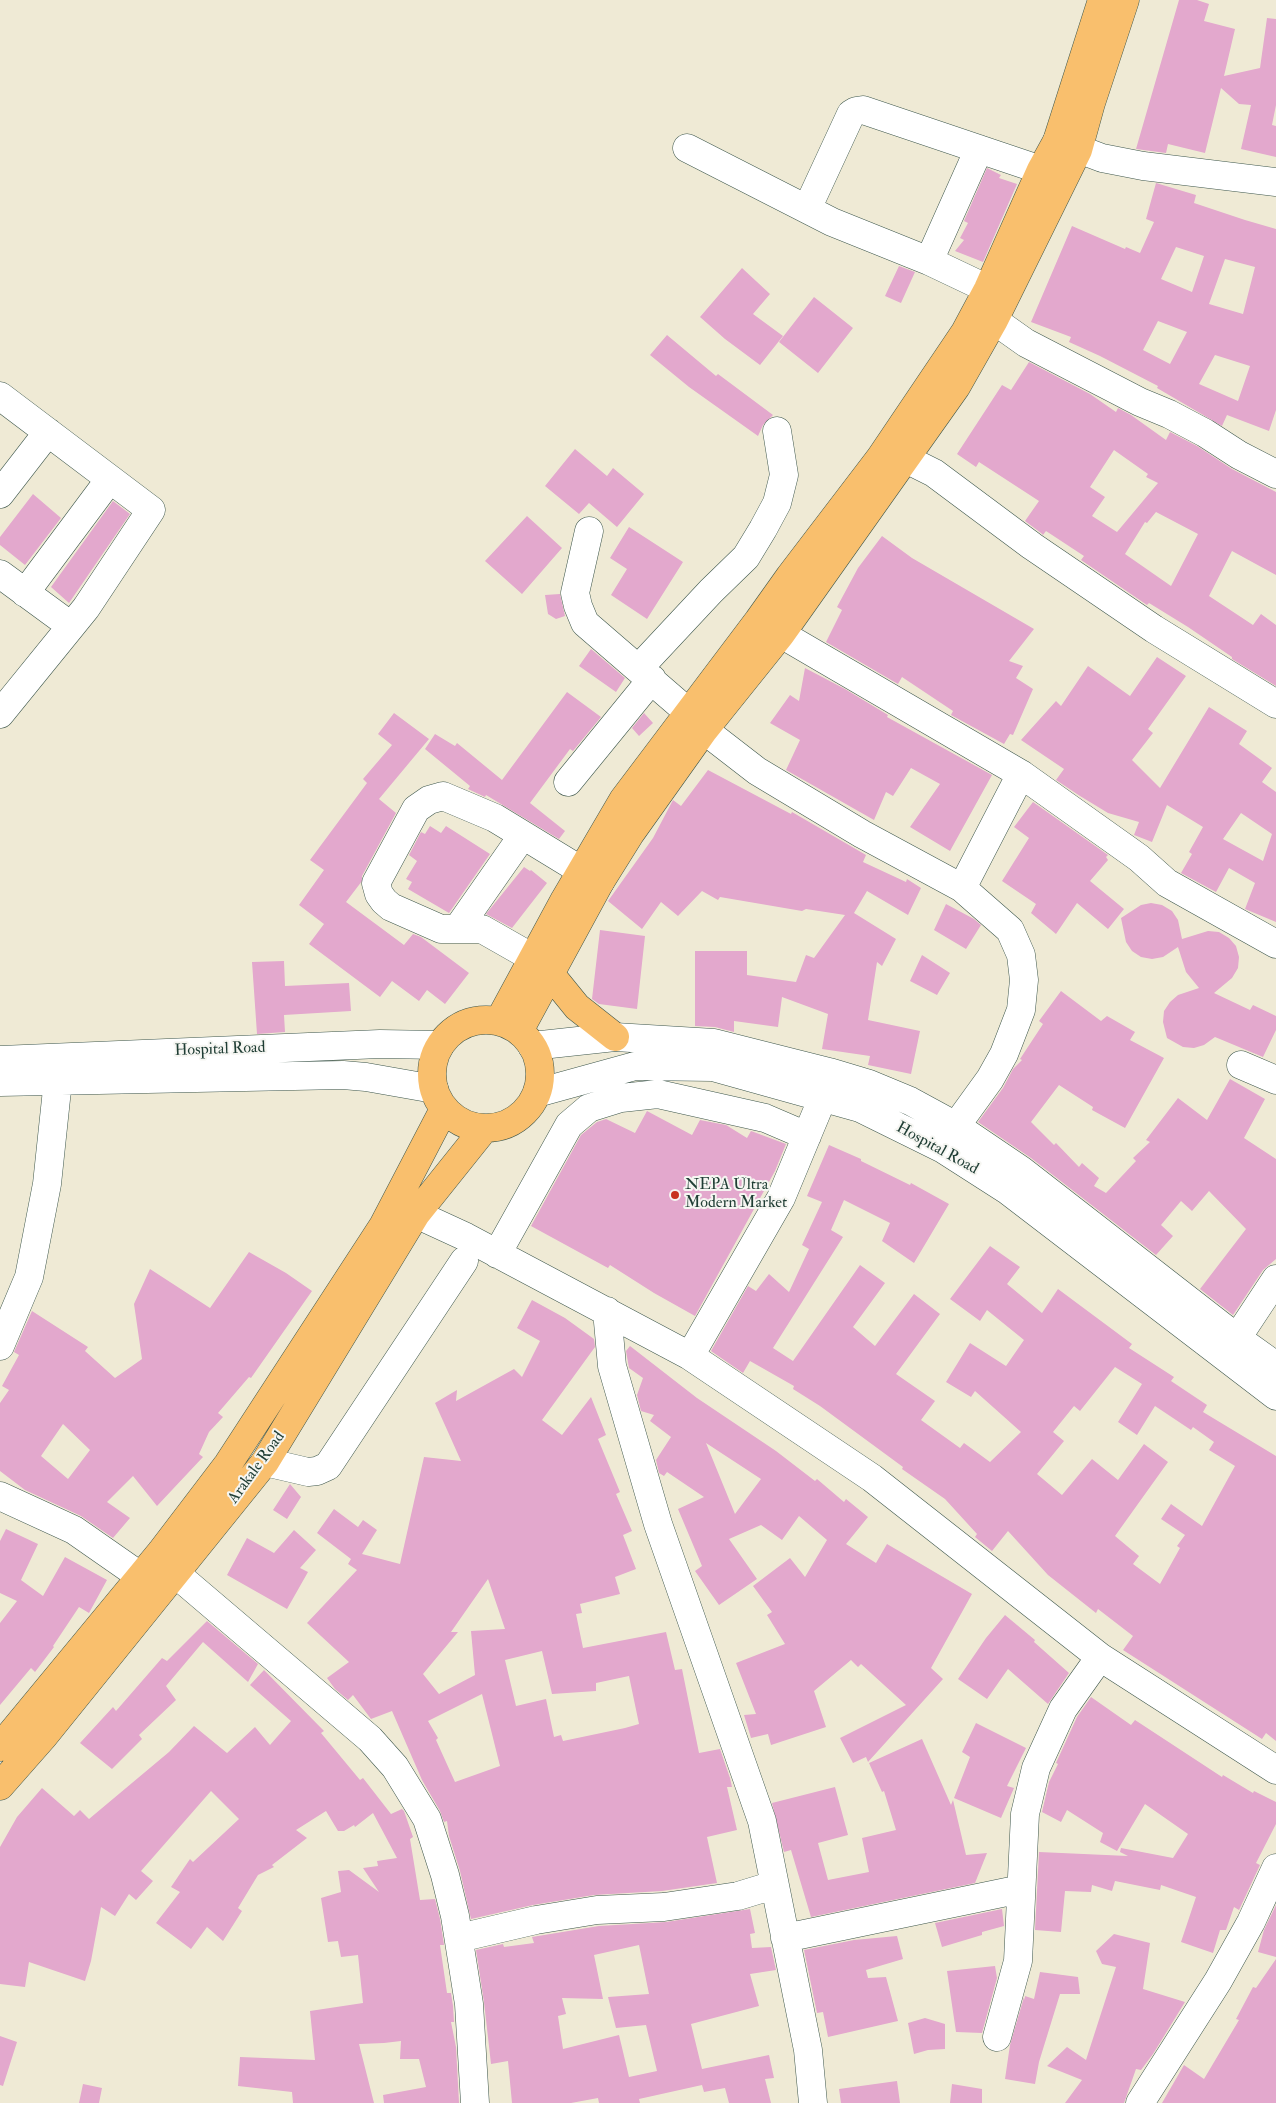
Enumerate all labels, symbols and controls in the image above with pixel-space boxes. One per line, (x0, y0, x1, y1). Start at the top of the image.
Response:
street label: Hospital Road (174, 1039, 266, 1061)
street label: Hospital Road (893, 1119, 981, 1179)
place label: NEPA Ultra Modern Market (685, 1176, 787, 1214)
marker: NEPA Ultra Modern Market (669, 1189, 681, 1201)
street label: Arakale Road (224, 1428, 290, 1508)

